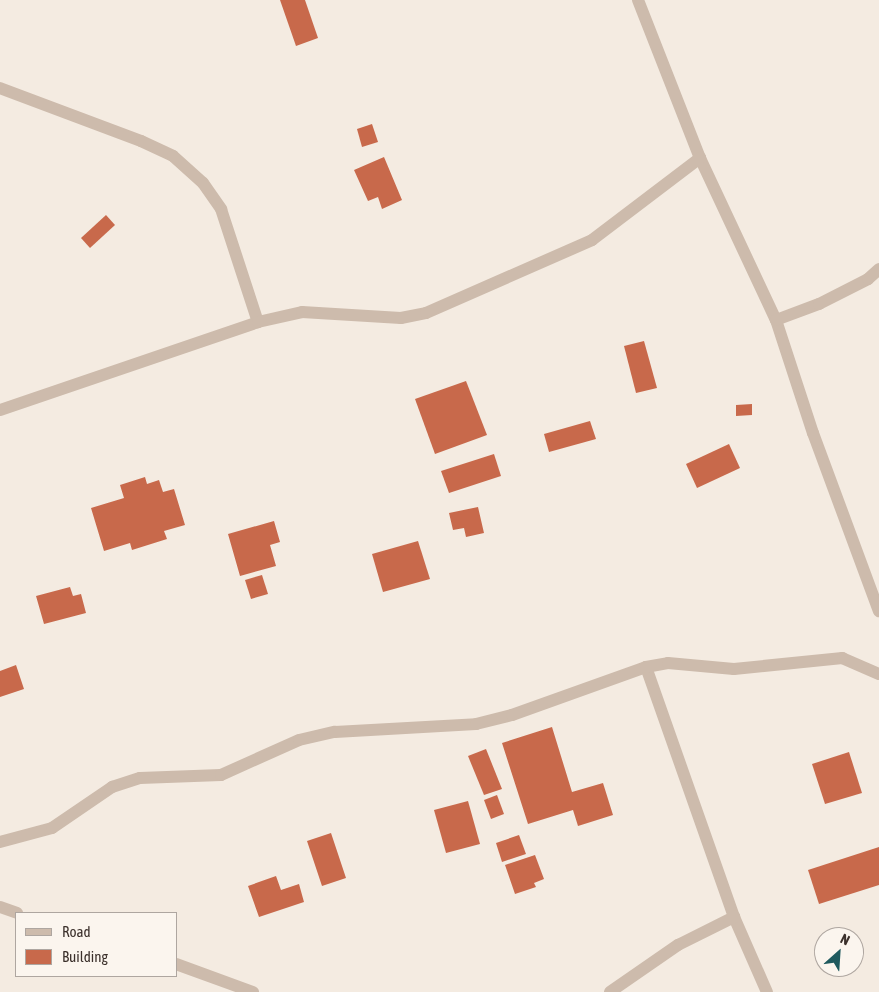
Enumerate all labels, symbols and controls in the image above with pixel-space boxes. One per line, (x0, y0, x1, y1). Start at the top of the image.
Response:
legend (15, 912, 178, 977)
text: Road (62, 923, 91, 940)
north arrow (814, 927, 864, 977)
text: N (838, 930, 852, 948)
text: Building (62, 948, 108, 965)

